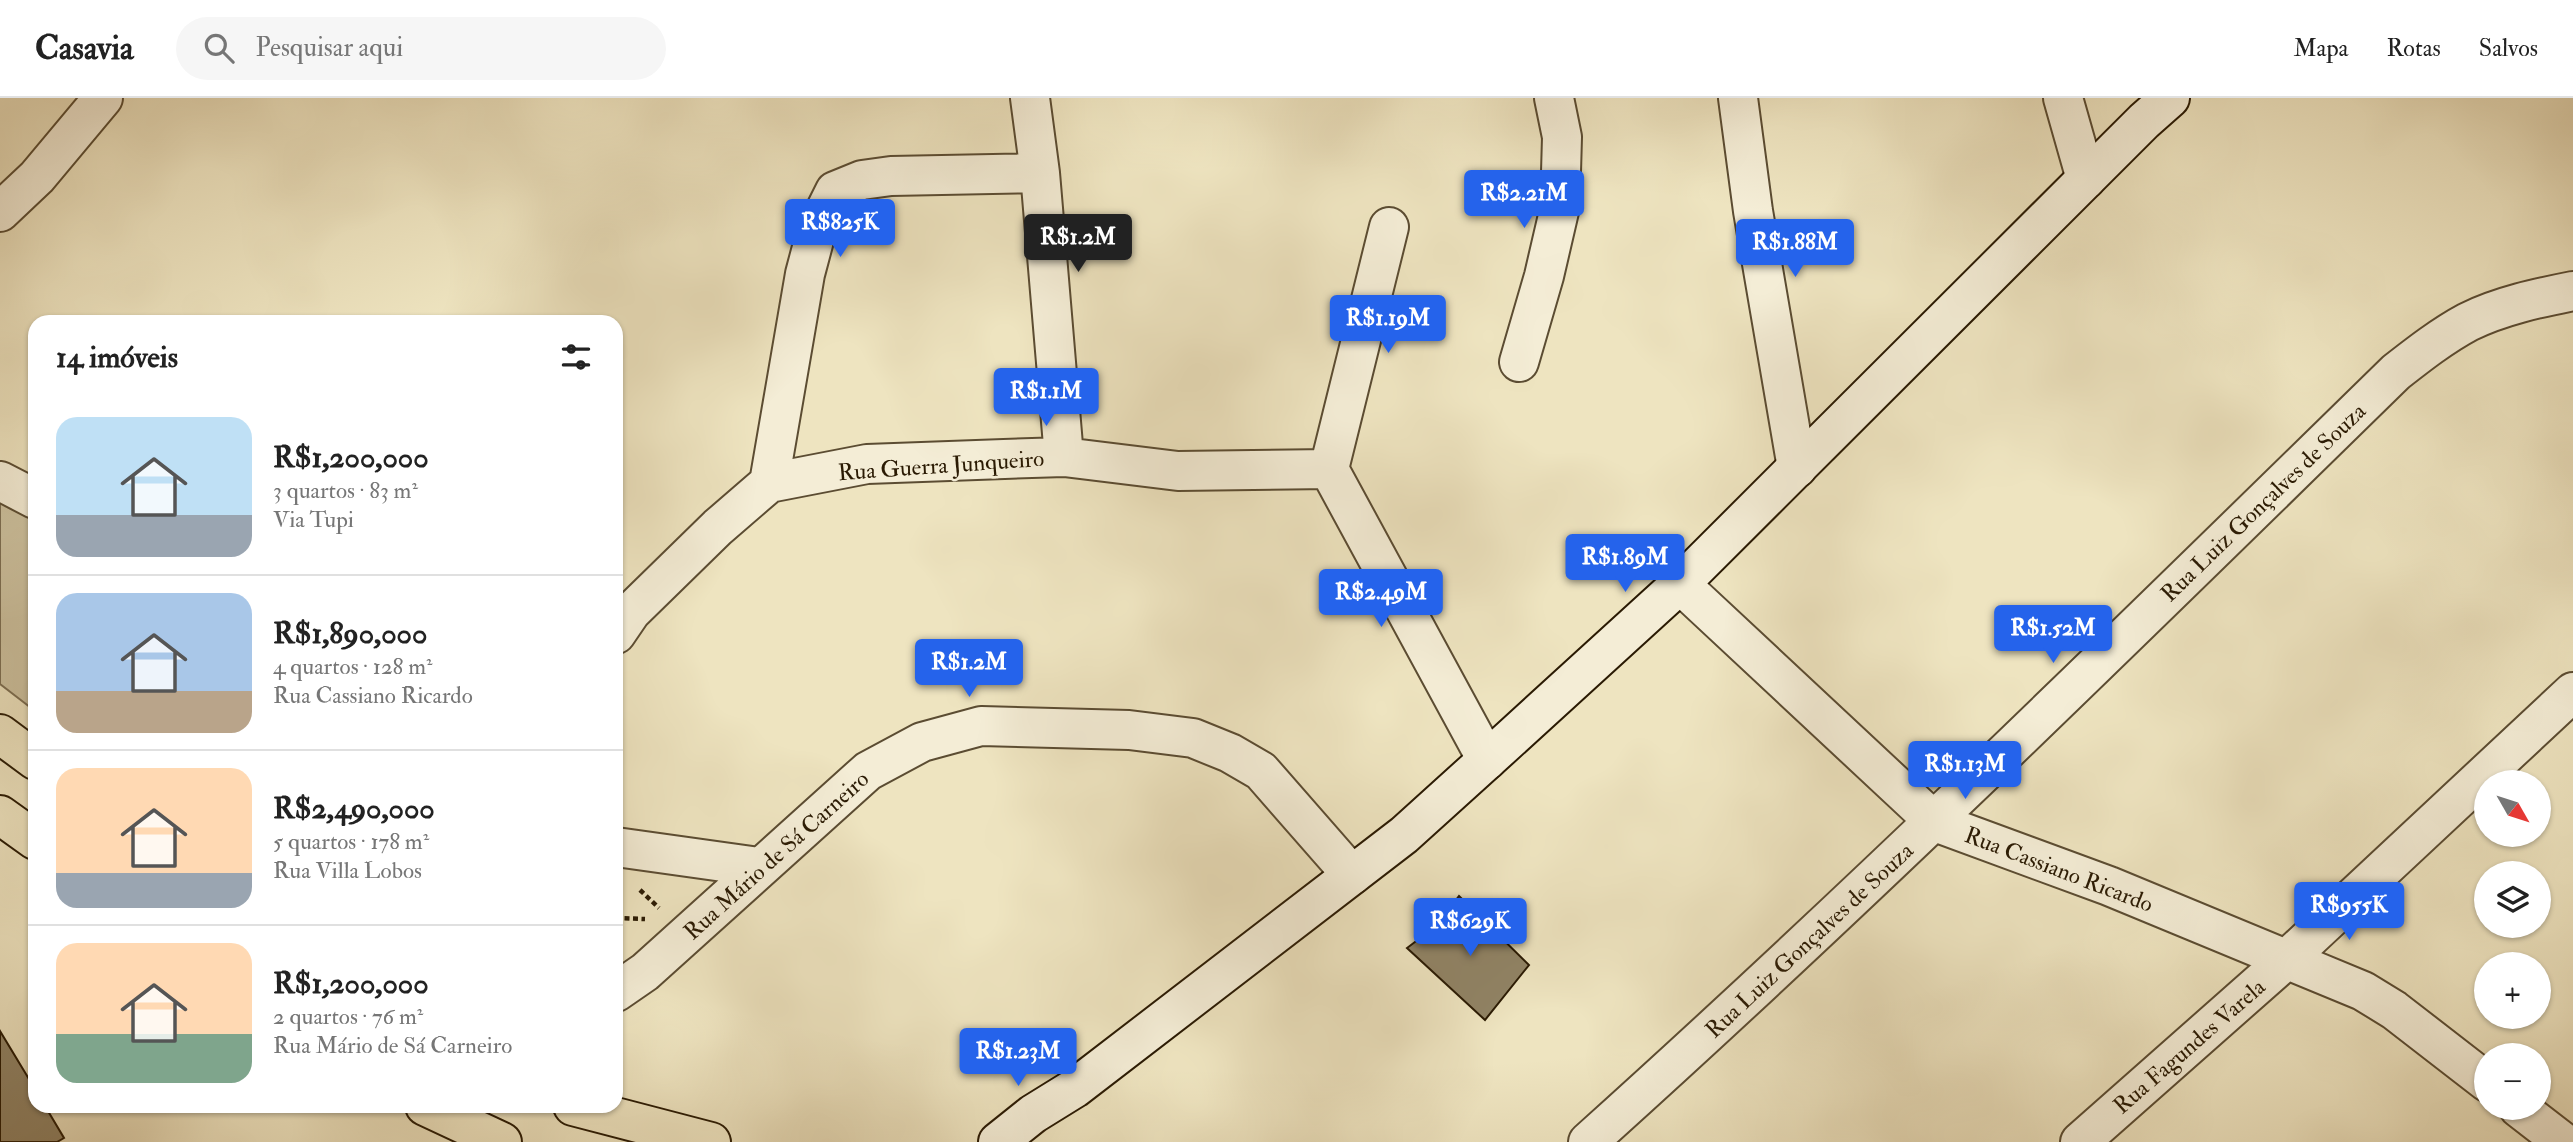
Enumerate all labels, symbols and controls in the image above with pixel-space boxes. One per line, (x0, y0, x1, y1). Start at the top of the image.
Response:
search box (176, 17, 666, 80)
text: Casavia (35, 28, 134, 69)
icon: search (200, 29, 238, 67)
text: Pesquisar aqui (256, 32, 403, 64)
text: Mapa (2293, 33, 2348, 64)
text: Rotas (2386, 33, 2441, 64)
text: Salvos (2479, 33, 2538, 64)
pin: R$2.21M (1459, 170, 1589, 230)
text: R$2.21M (1480, 178, 1568, 207)
pin: R$825K (783, 200, 897, 259)
text: R$825K (801, 207, 879, 236)
pin: R$1.2M (1021, 214, 1135, 274)
pin: R$1.88M (1730, 220, 1860, 279)
text: R$1.2M (1040, 222, 1116, 251)
text: R$1.88M (1752, 227, 1838, 256)
pin: R$1.19M (1323, 296, 1453, 355)
text: R$1.19M (1346, 303, 1430, 332)
icon: filters (557, 338, 595, 376)
text: 14 imóveis (56, 339, 178, 376)
pin: R$1.1M (989, 368, 1103, 428)
text: R$1.1M (1010, 376, 1082, 405)
street label: Rua Luiz Gonçalves de Souza (2155, 396, 2372, 608)
text: R$1,200,000 (273, 439, 429, 476)
street label: Rua Guerra Junqueiro (837, 444, 1045, 487)
icon: home (112, 445, 196, 529)
text: 3 quartos · 83 m² (273, 476, 418, 505)
text: Via Tupi (273, 505, 354, 534)
pin: R$1.89M (1560, 534, 1690, 594)
text: R$1.89M (1582, 542, 1669, 571)
pin: R$2.49M (1316, 570, 1446, 629)
text: R$2.49M (1335, 577, 1427, 606)
pin: R$1.52M (1988, 606, 2118, 665)
text: R$1.52M (2010, 613, 2096, 642)
text: R$1,890,000 (273, 615, 427, 652)
icon: home (112, 621, 196, 705)
pin: R$1.2M (912, 640, 1026, 699)
text: R$1.2M (931, 647, 1007, 676)
text: 4 quartos · 128 m² (273, 652, 433, 681)
text: Rua Cassiano Ricardo (273, 681, 473, 710)
pin: R$1.13M (1900, 742, 2030, 801)
text: R$1.13M (1924, 749, 2006, 778)
street label: Rua Mário de Sá Carneiro (678, 765, 875, 946)
north arrow (2474, 770, 2552, 847)
map controls (2474, 770, 2551, 1120)
text: R$2,490,000 (273, 790, 435, 827)
icon: home (112, 796, 196, 880)
street label: Rua Cassiano Ricardo (1960, 820, 2157, 919)
text: 5 quartos · 178 m² (273, 827, 429, 856)
street label: Rua Luiz Gonçalves de Souza (1699, 836, 1920, 1044)
text: Rua Villa Lobos (273, 856, 422, 885)
button: layers (2474, 861, 2551, 938)
pin: R$955K (2292, 882, 2406, 942)
text: R$955K (2310, 890, 2388, 919)
pin: R$629K (1413, 898, 1527, 958)
text: R$629K (1430, 906, 1510, 935)
button: + (2474, 952, 2551, 1029)
text: R$1,200,000 (273, 965, 429, 1002)
icon: home (112, 971, 196, 1055)
street label: Rua Fagundes Varela (2107, 972, 2272, 1120)
text: 2 quartos · 76 m² (273, 1002, 423, 1031)
pin: R$1.23M (953, 1028, 1083, 1088)
text: Rua Mário de Sá Carneiro (273, 1031, 512, 1060)
text: R$1.23M (976, 1036, 1060, 1065)
button: − (2474, 1043, 2551, 1120)

